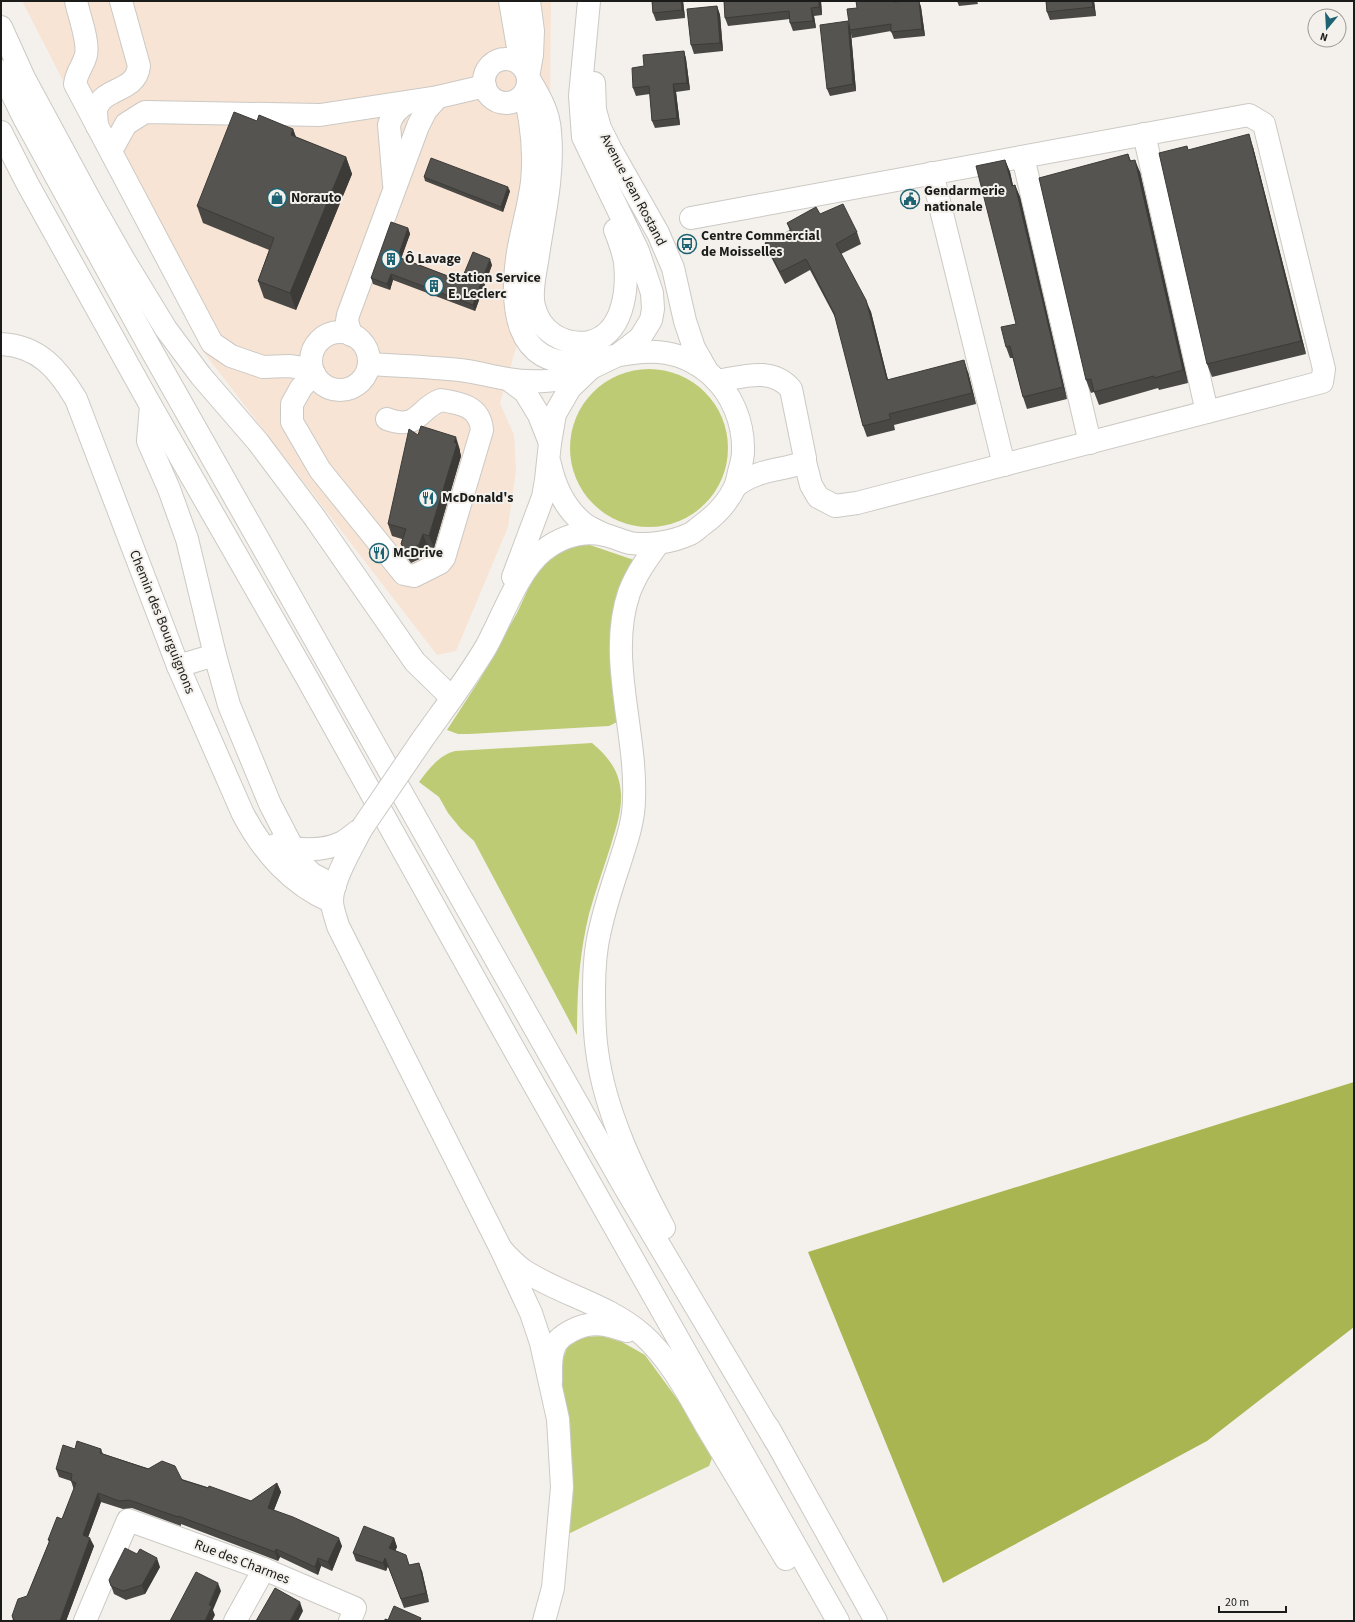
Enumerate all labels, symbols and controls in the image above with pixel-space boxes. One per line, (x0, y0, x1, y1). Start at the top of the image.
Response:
north arrow (1307, 8, 1347, 48)
text: N (1318, 29, 1330, 45)
street label: Avenue Jean Rostand (595, 130, 671, 250)
place label: Gendarmerie nationale (924, 181, 1005, 217)
shop icon: Norauto (266, 187, 288, 209)
place label: Norauto (291, 188, 342, 208)
public building icon: Gendarmerie nationale (899, 188, 921, 210)
place label: Centre Commercial de Moisselles (701, 226, 820, 262)
bus stop icon: Centre Commercial de Moisselles (676, 233, 698, 255)
building icon: Ô Lavage (380, 248, 402, 270)
place label: Ô Lavage (405, 249, 461, 269)
place label: Station Service E. Leclerc (448, 268, 541, 304)
building icon: Station Service E. Leclerc (423, 275, 445, 297)
restaurant icon: McDonald's (417, 487, 439, 509)
place label: McDonald's (442, 488, 513, 508)
restaurant icon: McDrive (368, 542, 390, 564)
place label: McDrive (393, 543, 443, 563)
street label: Chemin des Bourguignons (124, 547, 200, 697)
street label: Rue des Charmes (191, 1535, 293, 1589)
scale bar (1219, 1588, 1286, 1614)
text: 20 m (1225, 1594, 1249, 1611)

